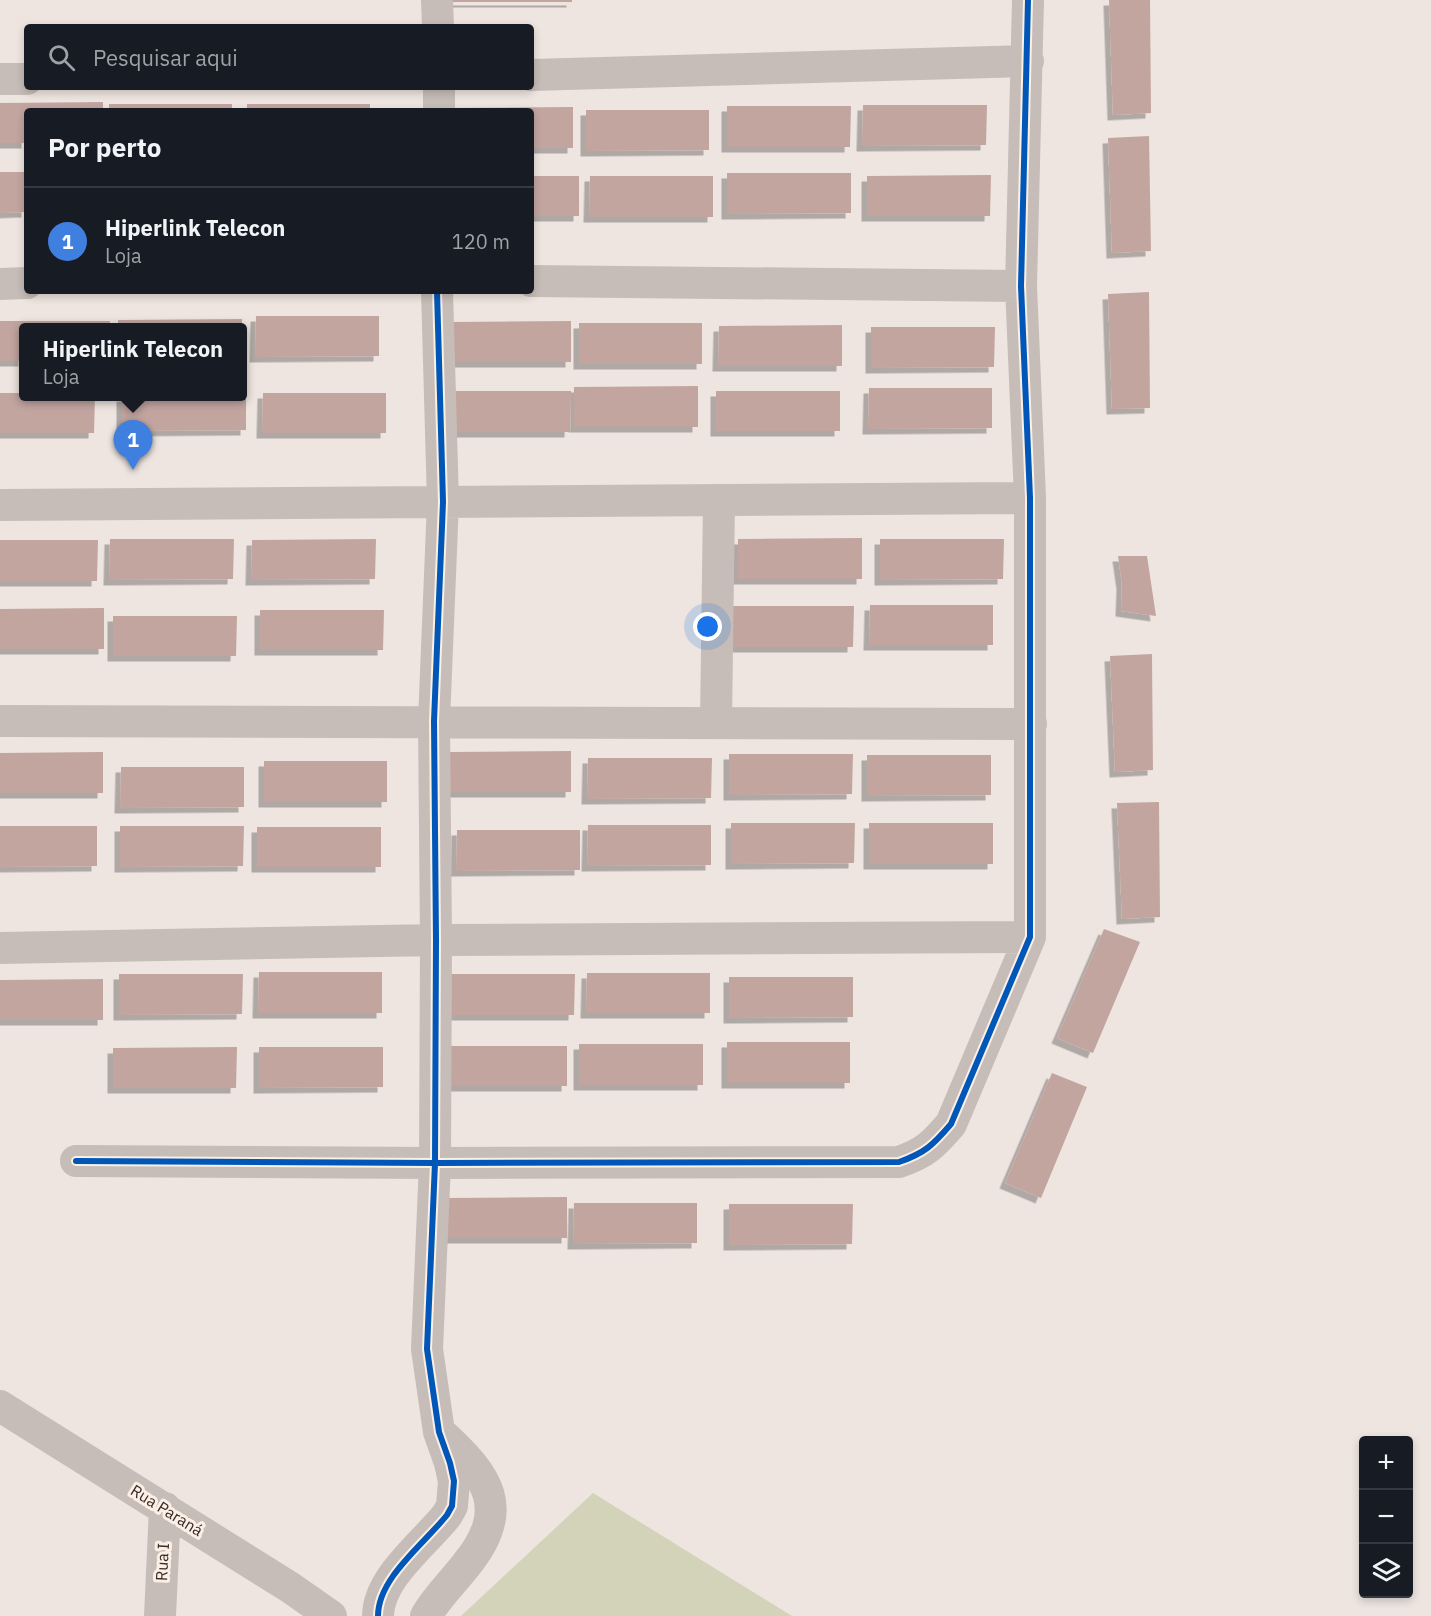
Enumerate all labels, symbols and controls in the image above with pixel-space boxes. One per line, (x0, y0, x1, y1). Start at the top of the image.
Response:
search box (24, 24, 534, 90)
icon: search (45, 41, 78, 74)
text: Pesquisar aqui (93, 43, 238, 72)
text: Por perto (48, 130, 161, 164)
text: Hiperlink Telecon (105, 213, 285, 242)
text: 1 (62, 228, 74, 255)
text: 120 m (452, 228, 510, 255)
text: Loja (105, 242, 142, 269)
popup (19, 323, 247, 401)
text: Hiperlink Telecon (43, 334, 223, 363)
text: Loja (43, 363, 80, 390)
pin: 1 (114, 420, 152, 470)
your location (693, 612, 722, 641)
map controls (1359, 1436, 1413, 1598)
button: + (1359, 1436, 1413, 1490)
street label: Rua Paraná (127, 1480, 207, 1540)
button: − (1359, 1490, 1413, 1544)
street label: Rua I (151, 1542, 173, 1582)
button: layers (1359, 1544, 1413, 1598)

